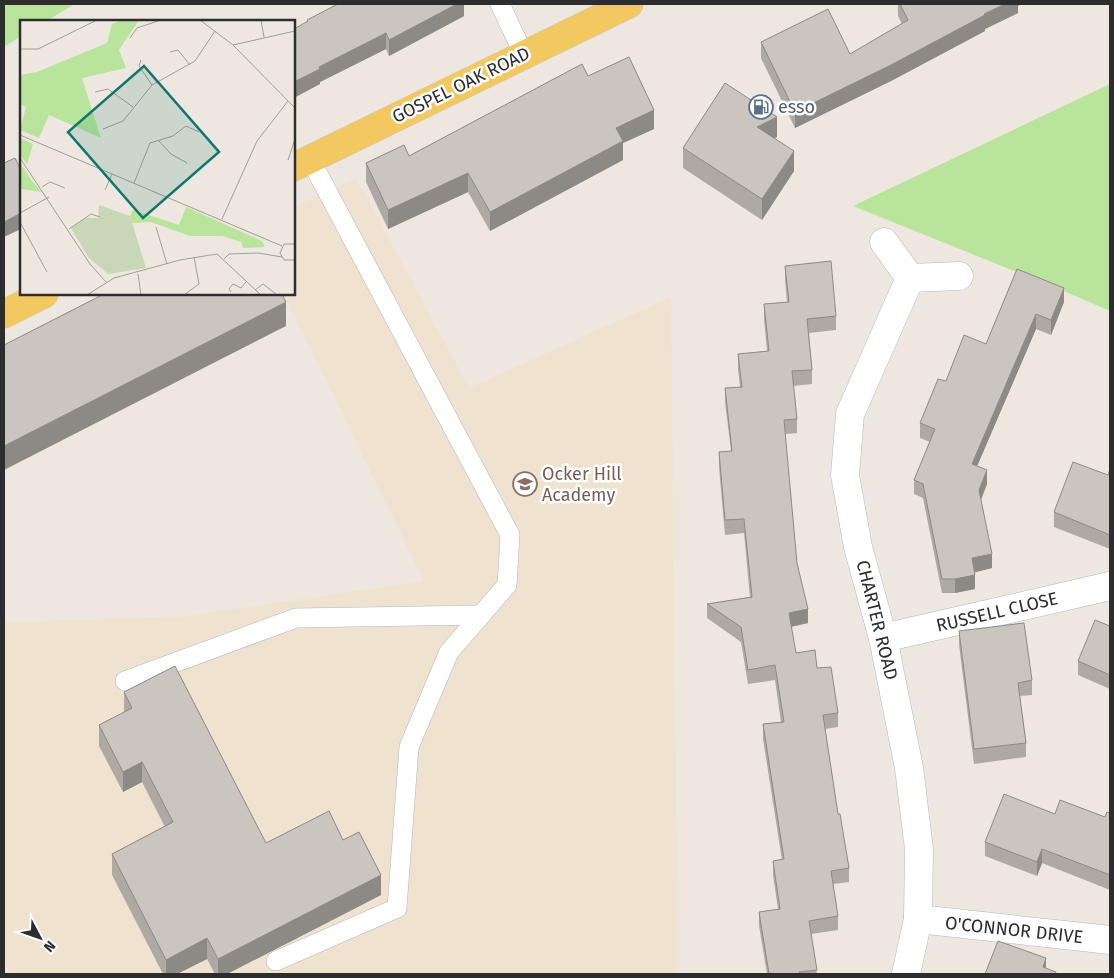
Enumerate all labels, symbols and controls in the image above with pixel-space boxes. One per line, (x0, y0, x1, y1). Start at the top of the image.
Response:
inset map (20, 20, 295, 295)
street label: GOSPEL OAK ROAD (389, 42, 533, 128)
fuel station icon: esso (748, 94, 774, 120)
place label: esso (778, 96, 815, 118)
place label: Ocker Hill Academy (542, 463, 622, 506)
school or university icon: Ocker Hill Academy (512, 471, 538, 497)
street label: CHARTER ROAD (851, 558, 903, 682)
street label: RUSSELL CLOSE (934, 587, 1060, 637)
street label: O'CONNOR DRIVE (944, 912, 1084, 948)
north arrow (15, 913, 65, 963)
text: N (40, 937, 59, 955)

